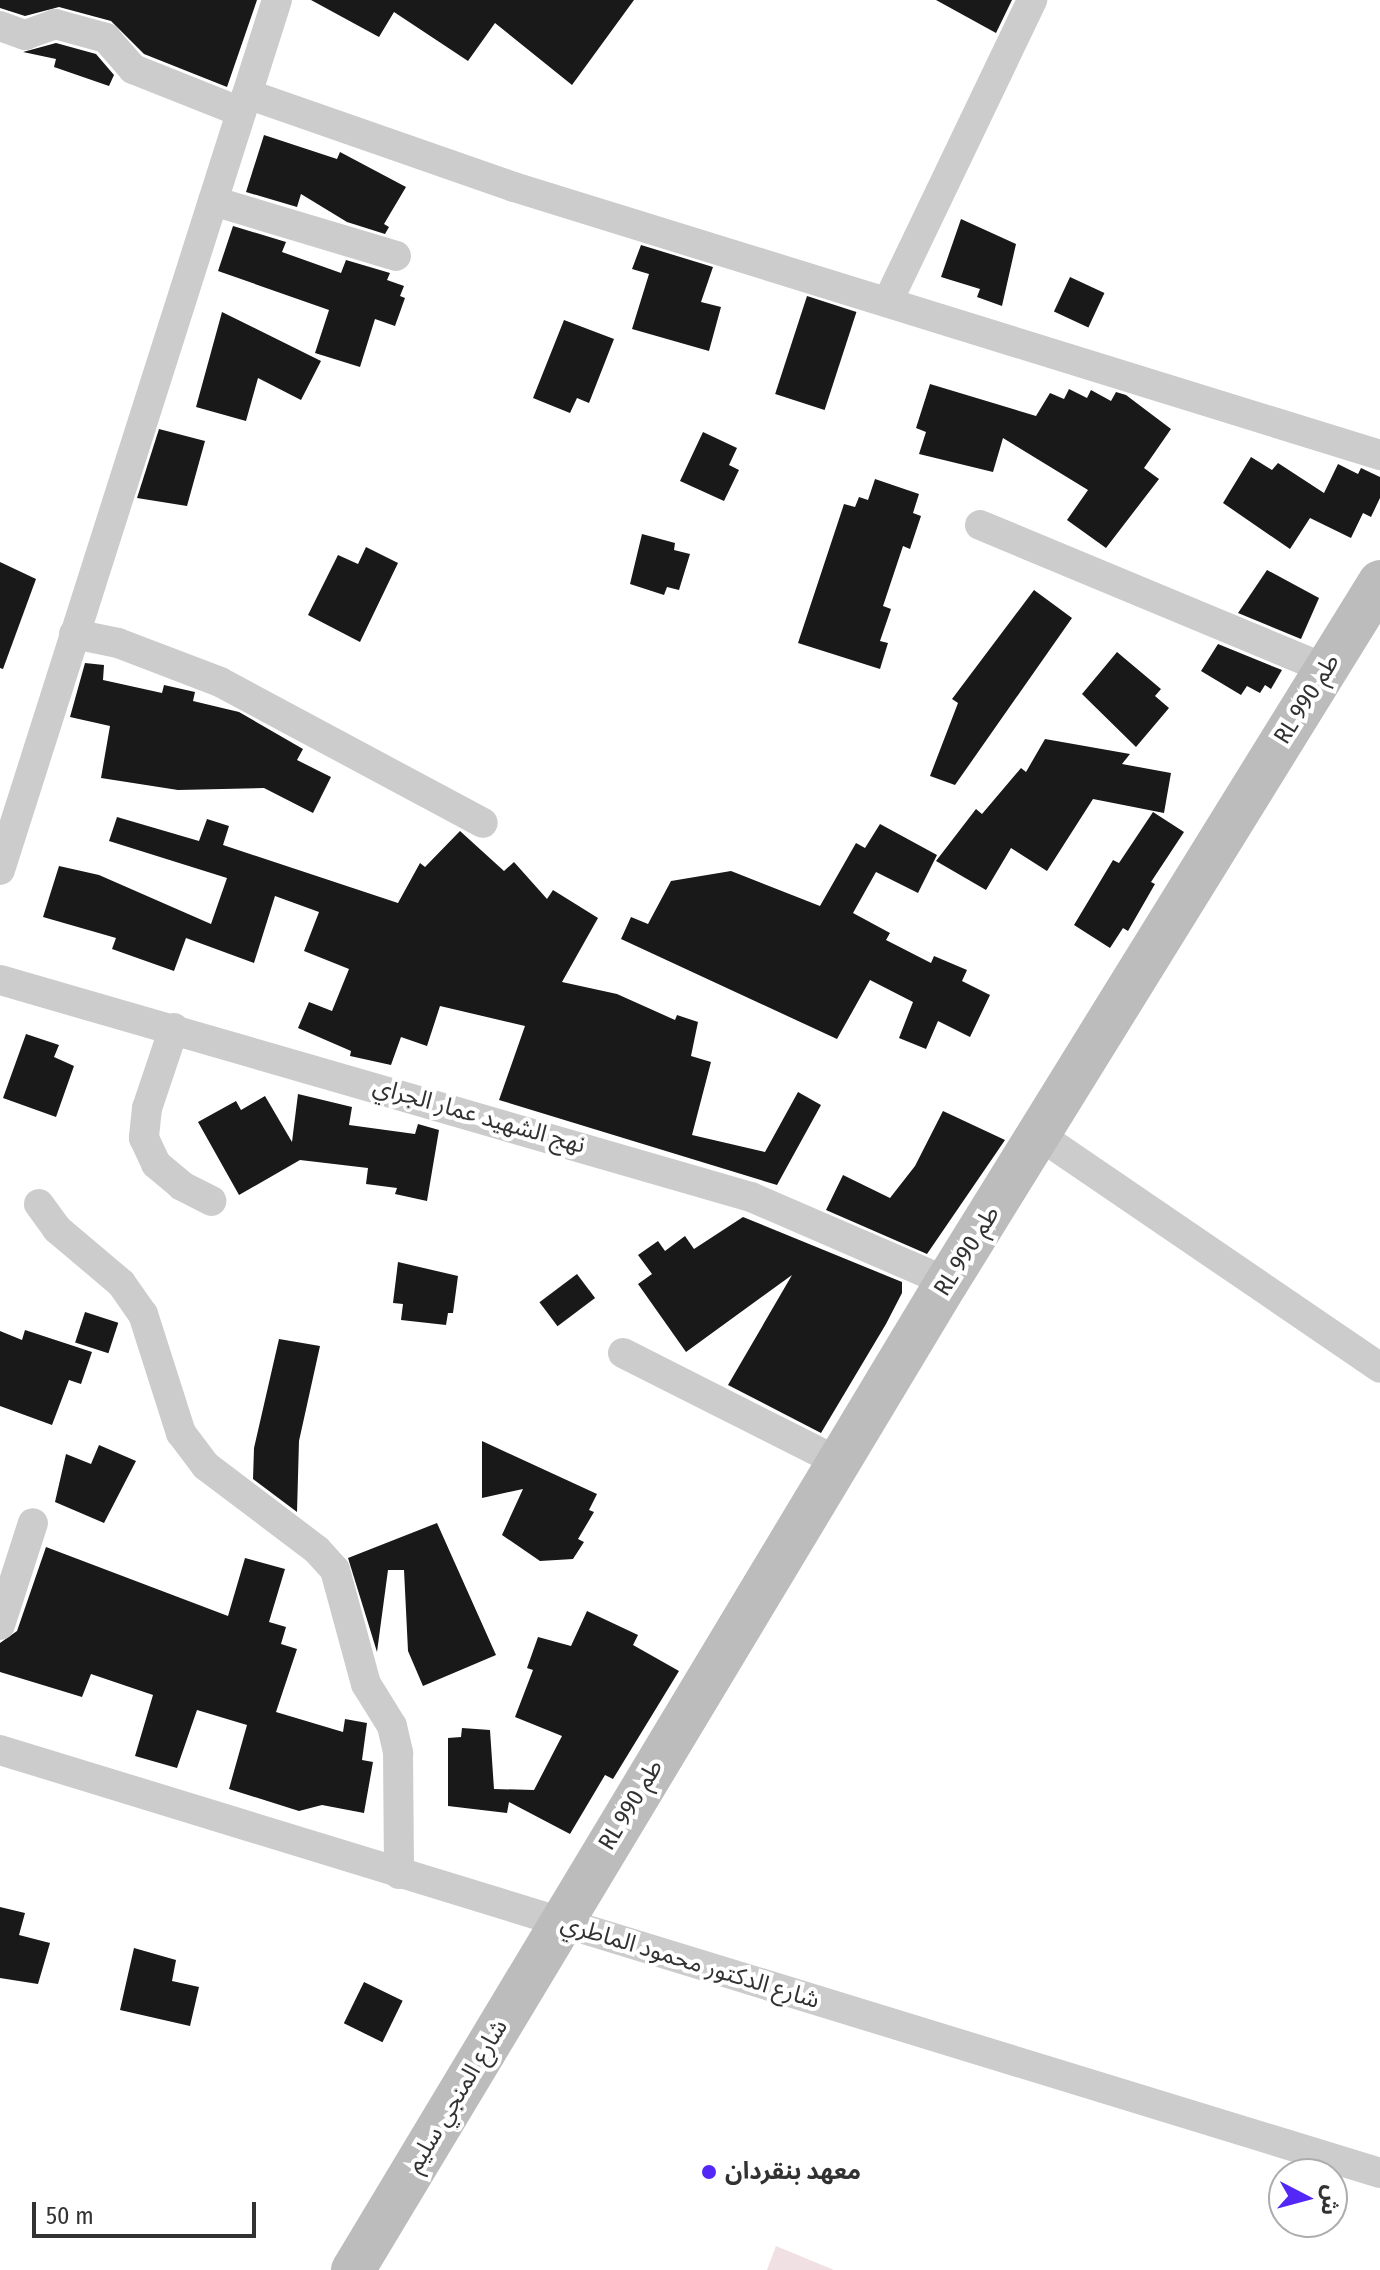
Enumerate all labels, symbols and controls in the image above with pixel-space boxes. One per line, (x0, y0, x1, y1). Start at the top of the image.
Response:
street label: RL طم 990 (1268, 649, 1346, 749)
street label: نهج الشهيد عمار الجراي (370, 1072, 588, 1160)
street label: RL طم 990 (928, 1201, 1006, 1301)
street label: RL طم 990 (593, 1754, 669, 1856)
street label: شارع الدكتور محمود الماطري (557, 1909, 823, 2015)
street label: شارع المنجي سليم (400, 2014, 514, 2178)
place label: معهد بنقردان (725, 2158, 861, 2186)
north arrow (1268, 2158, 1348, 2238)
marker: معهد بنقردان (700, 2163, 718, 2181)
text: ش (1315, 2184, 1345, 2217)
scale bar (36, 2186, 260, 2236)
text: 50 m (46, 2202, 94, 2230)

